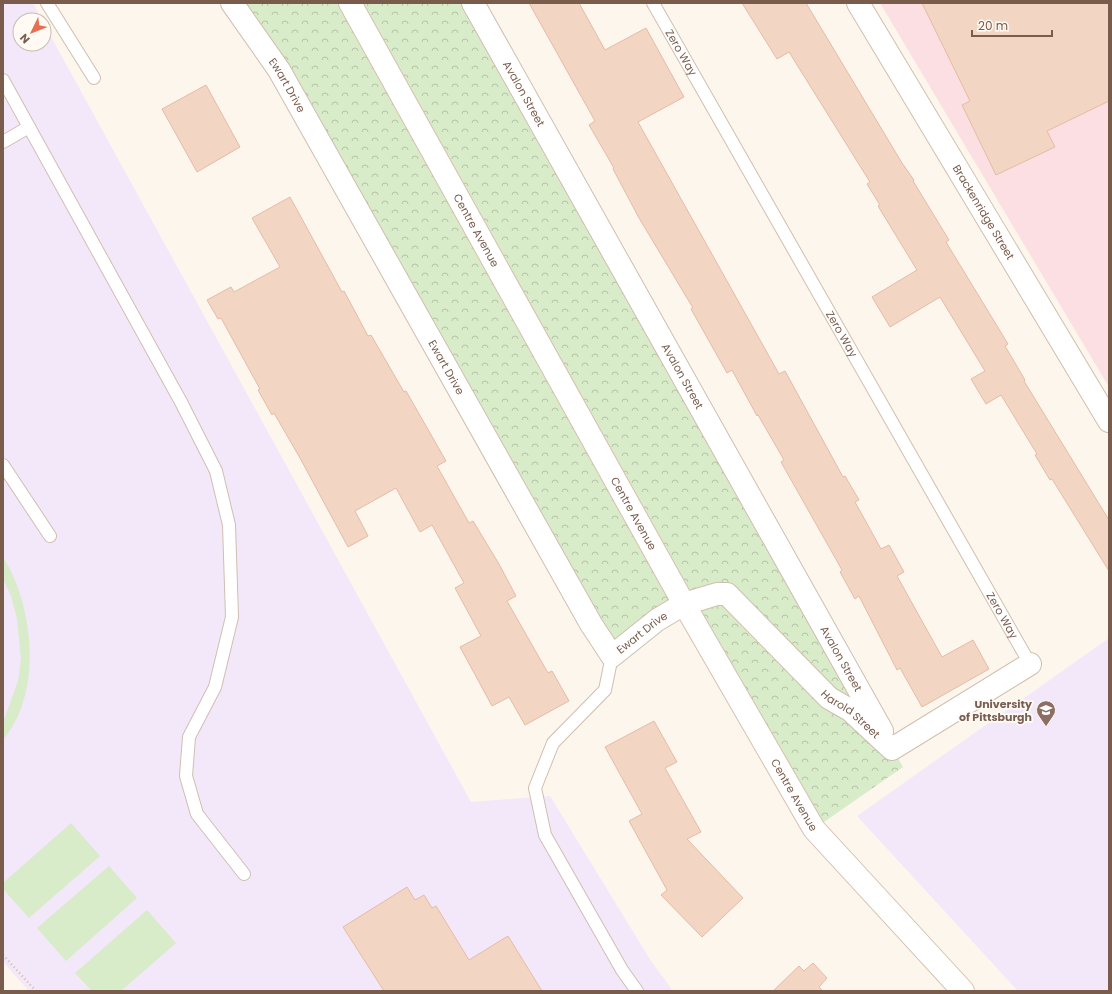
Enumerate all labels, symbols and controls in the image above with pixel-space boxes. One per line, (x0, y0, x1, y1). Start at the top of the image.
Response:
north arrow (12, 12, 52, 52)
scale bar (972, 12, 1052, 38)
text: 20 m (978, 17, 1008, 34)
street label: Zero Way (662, 26, 701, 79)
text: N (16, 30, 33, 47)
street label: Ewart Drive (265, 55, 309, 116)
street label: Avalon Street (499, 58, 549, 129)
street label: Brackenridge Street (949, 162, 1018, 263)
street label: Centre Avenue (449, 191, 503, 270)
street label: Zero Way (822, 308, 862, 361)
street label: Ewart Drive (425, 337, 468, 398)
street label: Avalon Street (658, 340, 708, 412)
street label: Centre Avenue (607, 474, 661, 553)
street label: Zero Way (983, 589, 1022, 642)
street label: Ewart Drive (613, 608, 671, 657)
street label: Avalon Street (816, 623, 866, 694)
street label: Harold Street (817, 686, 884, 742)
place label: University of Pittsburgh (959, 696, 1032, 725)
school or university icon: University of Pittsburgh (1035, 699, 1057, 727)
street label: Centre Avenue (767, 756, 822, 834)

